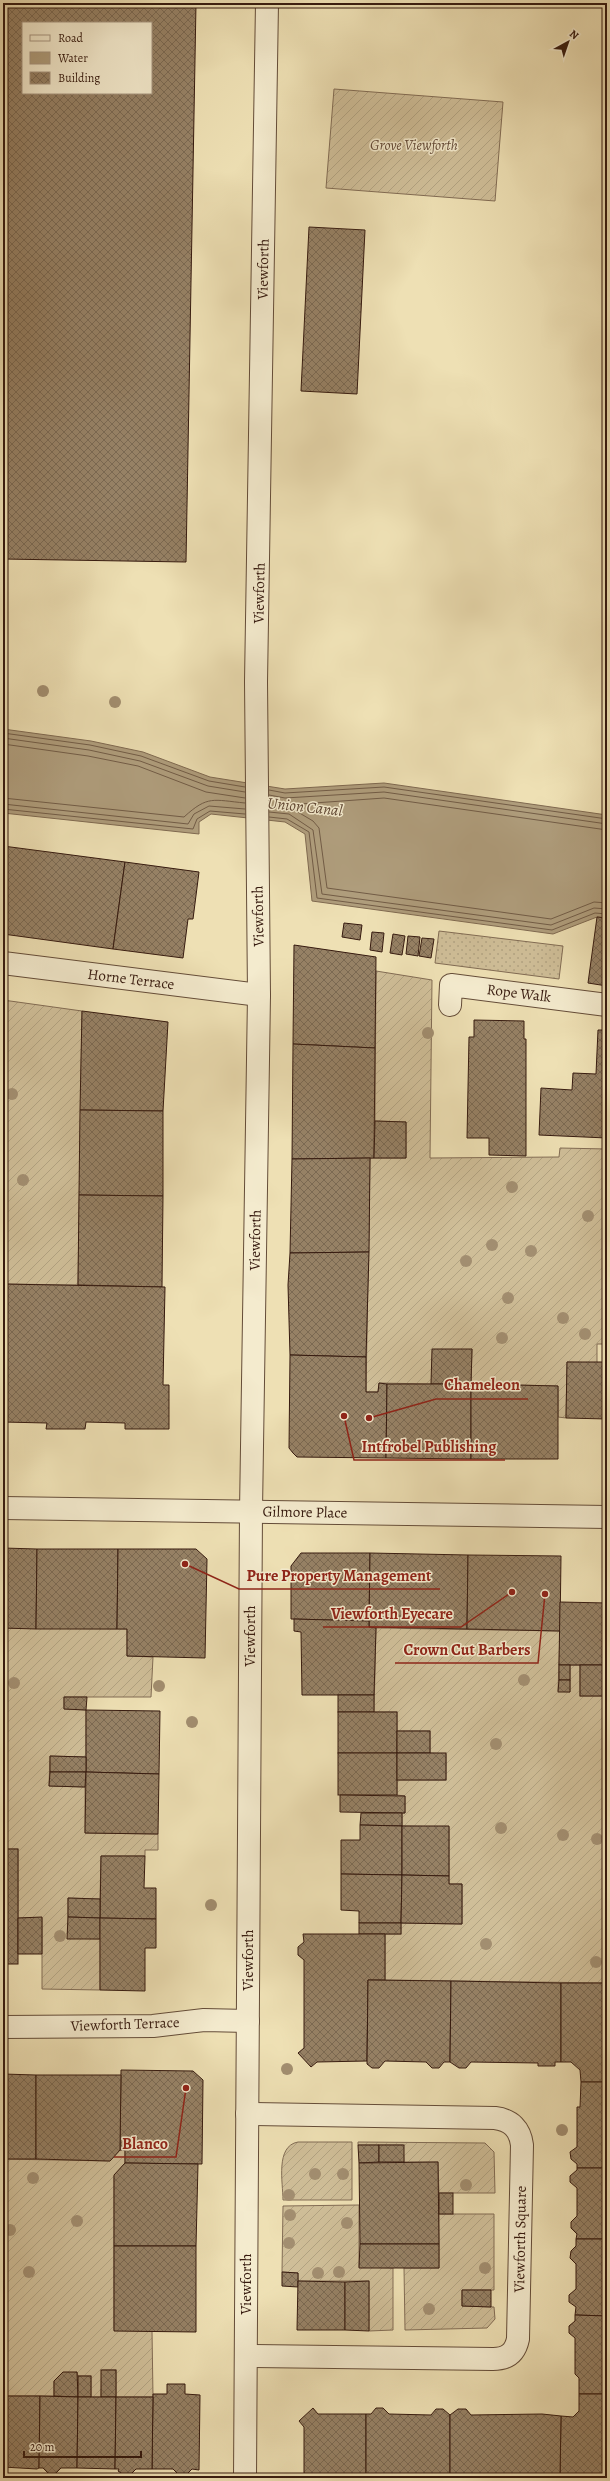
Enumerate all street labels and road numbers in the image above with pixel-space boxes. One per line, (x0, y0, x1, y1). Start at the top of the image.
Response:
street label: Viewforth (252, 238, 274, 301)
street label: Viewforth (248, 562, 270, 625)
street label: Viewforth (247, 885, 269, 948)
street label: Horne Terrace (86, 964, 176, 994)
street label: Rope Walk (486, 979, 553, 1007)
street label: Viewforth (244, 1209, 266, 1272)
street label: Gilmore Place (263, 1501, 348, 1523)
street label: Viewforth (240, 1606, 260, 1667)
street label: Viewforth (238, 1930, 258, 1991)
street label: Viewforth Terrace (69, 2012, 180, 2036)
street label: Viewforth Square (509, 2185, 531, 2294)
street label: Viewforth (236, 2254, 256, 2315)

